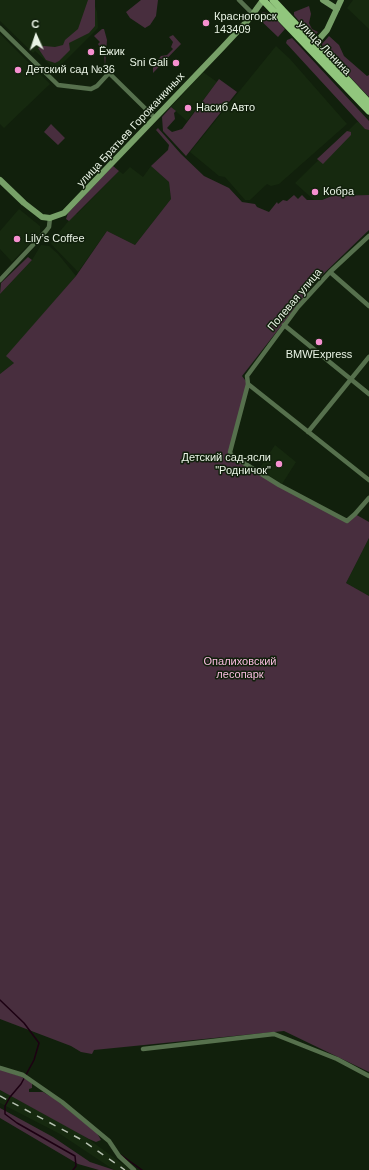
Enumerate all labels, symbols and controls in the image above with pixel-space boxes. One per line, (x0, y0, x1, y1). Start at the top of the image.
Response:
place label: Красногорск 143409 (214, 10, 277, 36)
north arrow (16, 16, 56, 56)
text: С (31, 18, 40, 30)
marker: Красногорск 143409 (201, 18, 211, 28)
street label: улица Ленина (295, 18, 353, 78)
place label: Ёжик (99, 45, 125, 59)
marker: Ёжик (86, 47, 96, 57)
place label: Sni Gali (129, 56, 168, 70)
marker: Sni Gali (171, 58, 181, 68)
place label: Детский сад №36 (26, 63, 115, 77)
marker: Детский сад №36 (13, 65, 23, 75)
street label: улица Братьев Горожанкиных (74, 70, 188, 190)
place label: Насиб Авто (196, 101, 255, 115)
marker: Насиб Авто (183, 103, 193, 113)
place label: Кобра (323, 185, 354, 199)
marker: Кобра (310, 187, 320, 197)
place label: Lily’s Coffee (25, 232, 85, 246)
marker: Lily’s Coffee (12, 234, 22, 244)
street label: Полевая улица (265, 266, 325, 334)
marker: BMWExpress (314, 337, 324, 347)
place label: BMWExpress (286, 348, 352, 362)
place label: Детский сад-ясли "Родничок" (182, 451, 271, 477)
marker: Детский сад-ясли "Родничок" (274, 459, 284, 469)
park label: Опалиховский лесопарк (203, 655, 277, 681)

